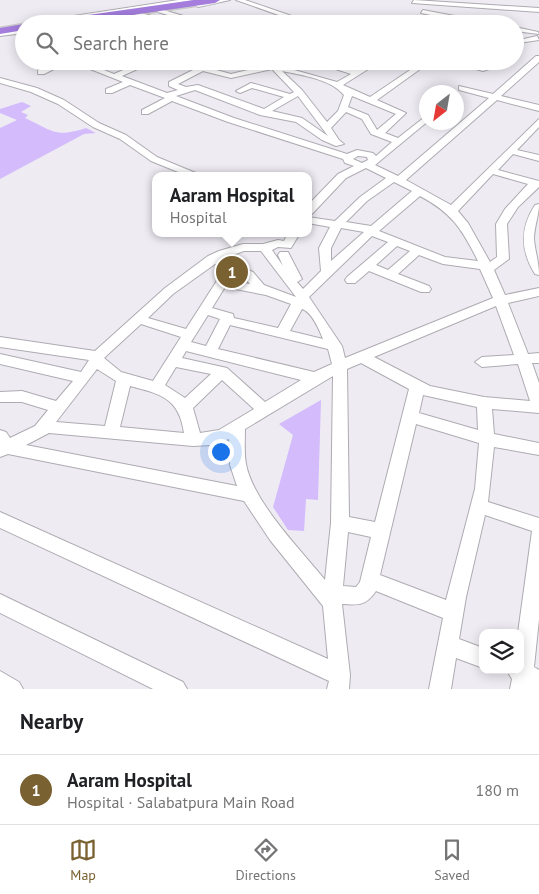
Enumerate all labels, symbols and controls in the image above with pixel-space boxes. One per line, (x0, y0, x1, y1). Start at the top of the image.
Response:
search box (15, 15, 524, 70)
icon: search (33, 29, 61, 57)
text: Search here (73, 31, 169, 55)
north arrow (419, 85, 464, 130)
popup (152, 172, 312, 237)
text: Aaram Hospital (170, 183, 294, 207)
text: Hospital (170, 207, 227, 227)
pin: 1 (216, 253, 248, 291)
your location (208, 439, 234, 465)
map controls (479, 629, 524, 674)
button: layers (479, 629, 524, 674)
text: Nearby (20, 708, 83, 735)
text: Aaram Hospital (67, 768, 192, 792)
text: 1 (31, 780, 41, 800)
text: 180 m (476, 780, 519, 800)
text: Hospital · Salabatpura Main Road (67, 792, 295, 812)
tab: Map (69, 836, 97, 884)
tab: Directions (235, 836, 296, 884)
tab: Saved (434, 836, 470, 884)

